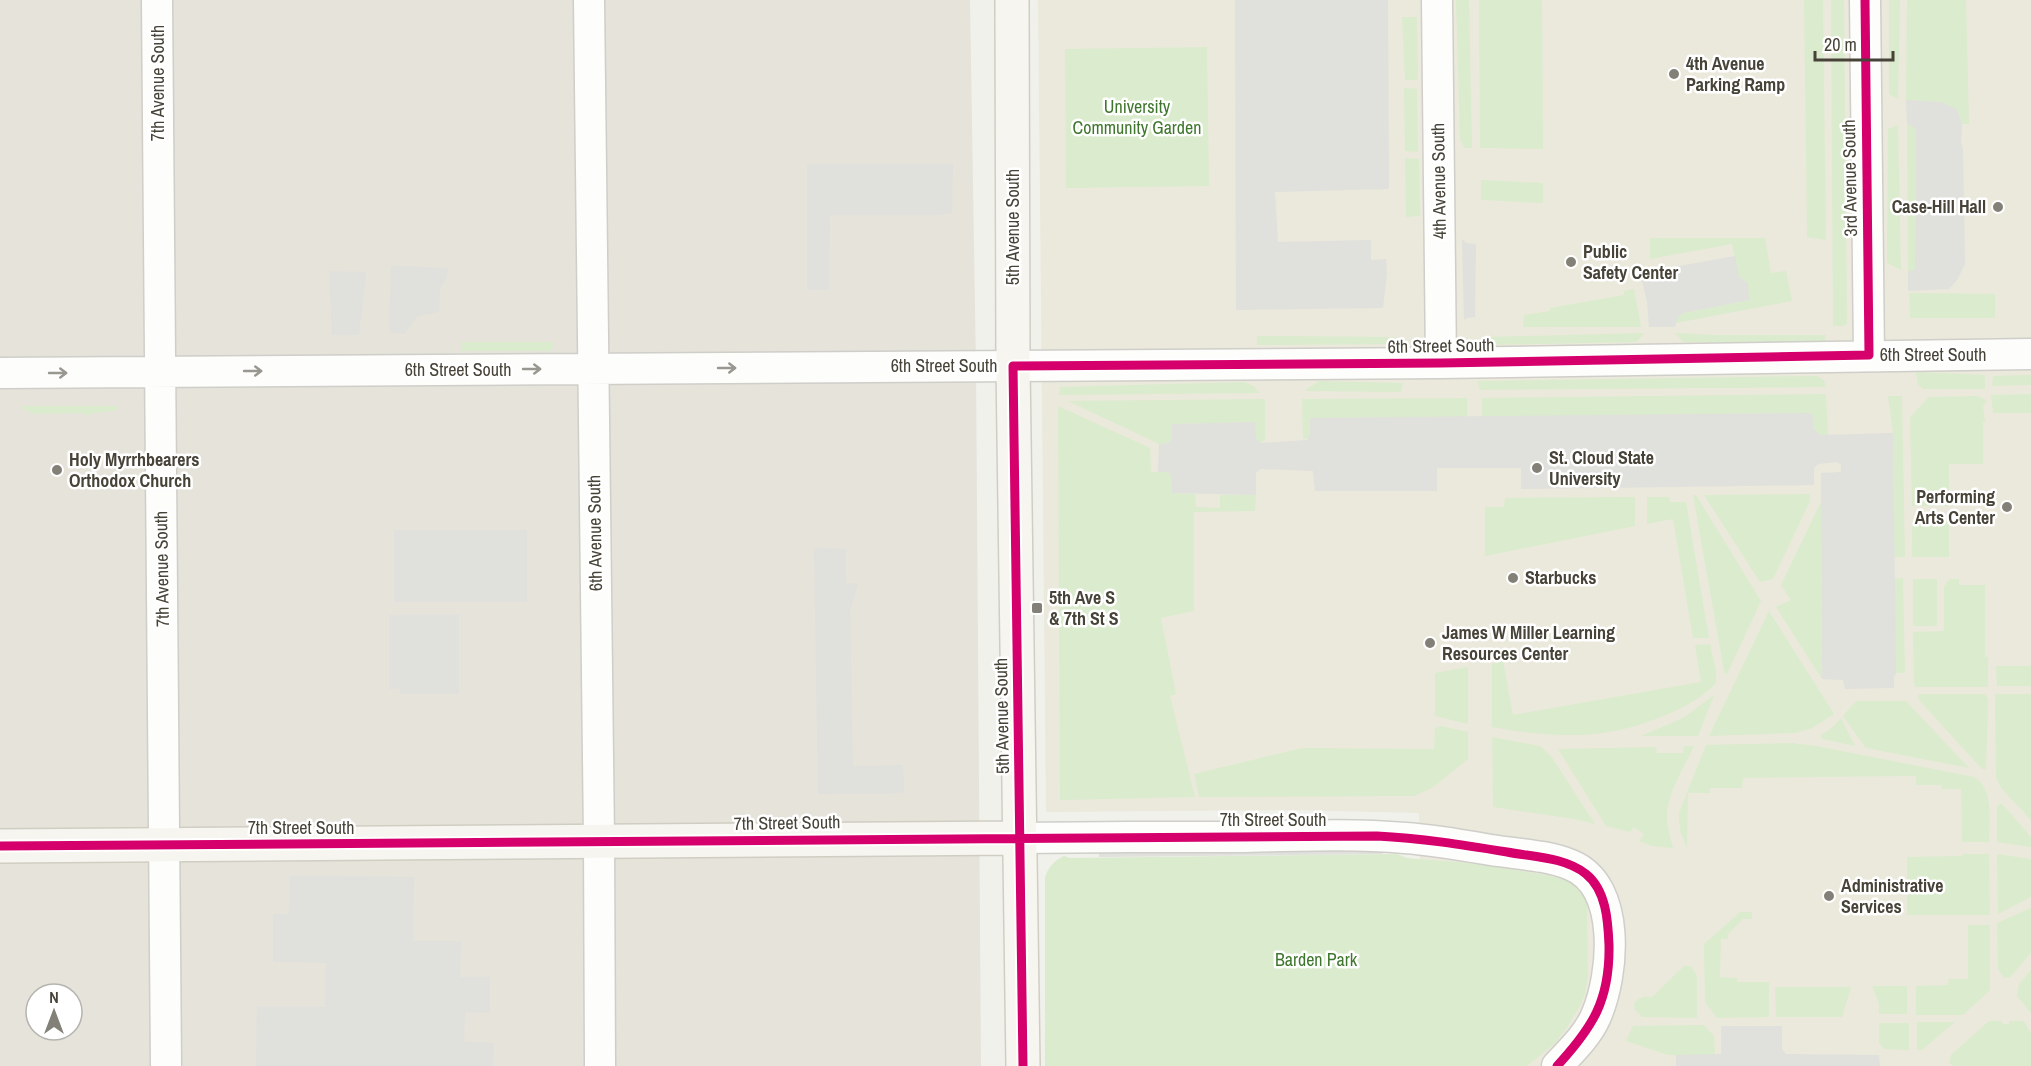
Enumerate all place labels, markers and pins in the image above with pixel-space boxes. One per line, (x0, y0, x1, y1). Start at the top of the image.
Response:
place label: 4th Avenue Parking Ramp (1686, 51, 1785, 97)
marker: 4th Avenue Parking Ramp (1667, 67, 1681, 81)
place label: Case-Hill Hall (1892, 194, 1986, 219)
marker: Case-Hill Hall (1991, 200, 2005, 214)
place label: Public Safety Center (1583, 239, 1678, 285)
marker: Public Safety Center (1564, 255, 1578, 269)
place label: St. Cloud State University (1549, 445, 1654, 491)
place label: Holy Myrrhbearers Orthodox Church (69, 447, 199, 493)
marker: St. Cloud State University (1530, 461, 1544, 475)
marker: Holy Myrrhbearers Orthodox Church (50, 463, 64, 477)
place label: Performing Arts Center (1915, 484, 1995, 530)
marker: Performing Arts Center (2000, 500, 2014, 514)
place label: Starbucks (1525, 565, 1596, 590)
marker: Starbucks (1506, 571, 1520, 585)
place label: 5th Ave S & 7th St S (1049, 585, 1119, 631)
marker: 5th Ave S & 7th St S (1030, 601, 1044, 615)
place label: James W Miller Learning Resources Center (1442, 620, 1615, 666)
marker: James W Miller Learning Resources Center (1423, 636, 1437, 650)
place label: Administrative Services (1841, 873, 1944, 919)
marker: Administrative Services (1822, 889, 1836, 903)

